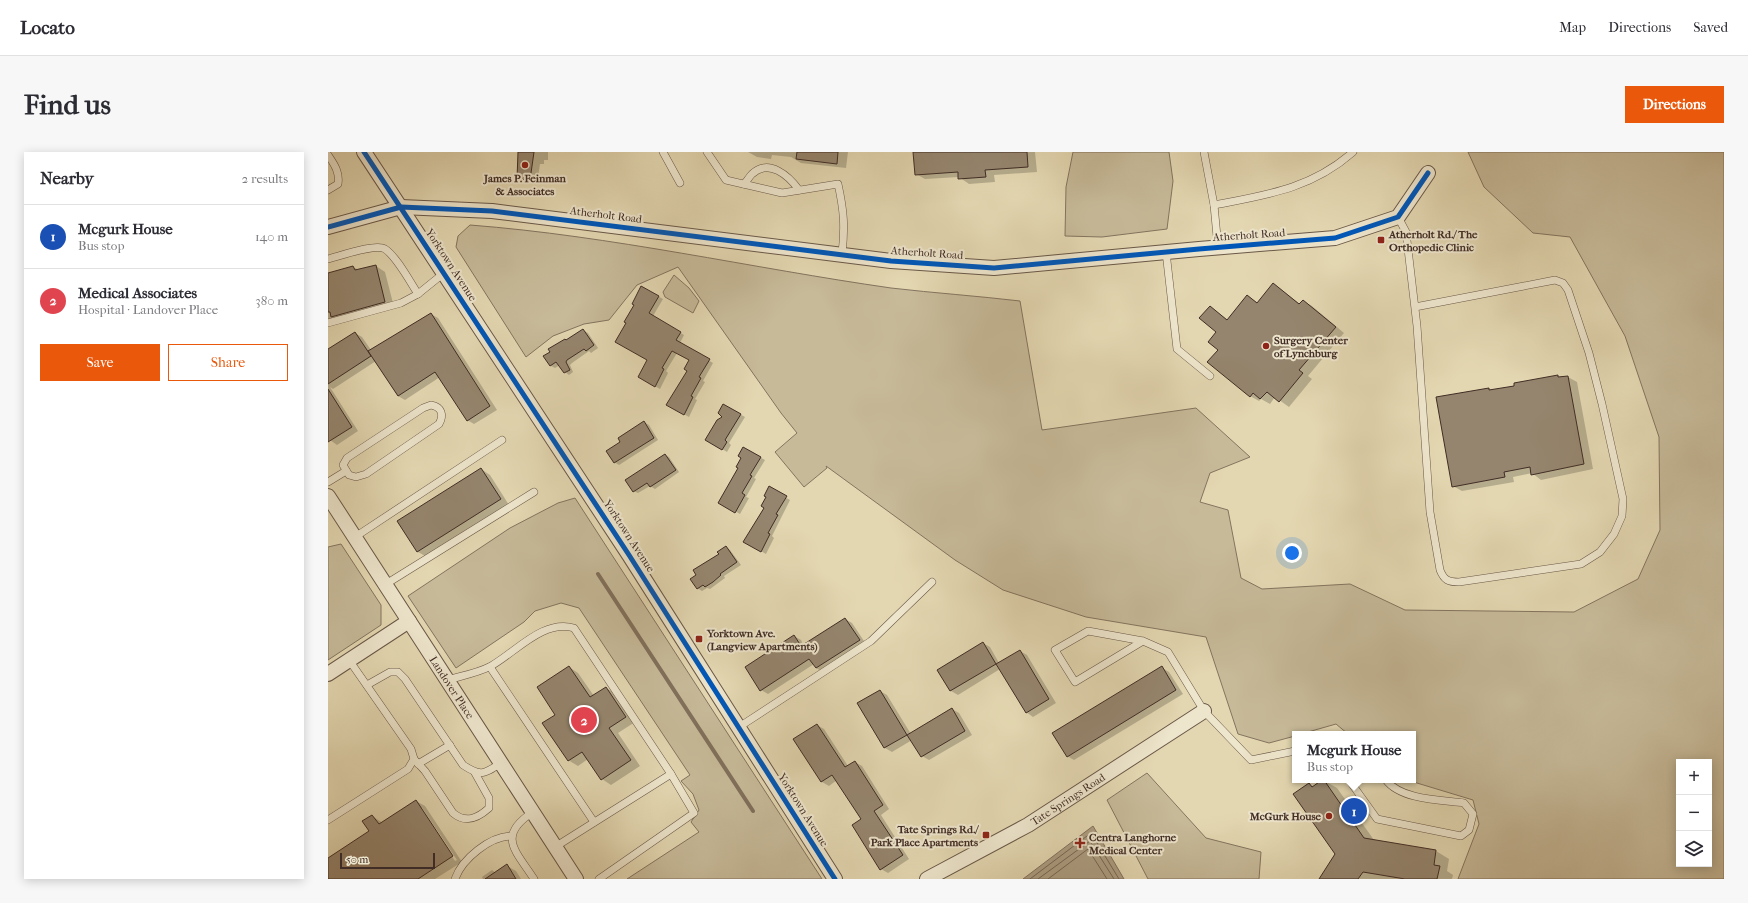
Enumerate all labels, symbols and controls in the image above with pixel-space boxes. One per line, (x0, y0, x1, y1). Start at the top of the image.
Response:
text: Locato (20, 17, 75, 39)
text: Map (1559, 19, 1586, 36)
text: Directions (1608, 19, 1671, 36)
text: Saved (1693, 19, 1728, 36)
button: Directions (1625, 86, 1724, 123)
text: Find us (24, 88, 111, 121)
marker: James P. Feinman & Associates (520, 160, 530, 170)
text: Nearby (40, 168, 94, 188)
text: 2 results (242, 171, 288, 186)
place label: James P. Feinman & Associates (483, 172, 567, 198)
street label: Atherholt Road (568, 204, 644, 226)
text: Mcgurk House (78, 220, 173, 238)
street label: Yorktown Avenue (422, 225, 480, 304)
street label: Atherholt Road (1211, 226, 1287, 244)
place label: Atherholt Rd./ The Orthopedic Clinic (1388, 228, 1478, 254)
text: 1 (51, 229, 55, 244)
text: 140 m (255, 229, 288, 244)
marker: Atherholt Rd./ The Orthopedic Clinic (1376, 235, 1386, 245)
text: Bus stop (78, 238, 124, 253)
street label: Atherholt Road (889, 244, 965, 262)
text: Medical Associates (78, 284, 197, 302)
text: 2 (50, 293, 56, 308)
text: 380 m (255, 293, 288, 308)
text: Hospital · Landover Place (78, 302, 218, 317)
place label: Surgery Center of Lynchburg (1274, 334, 1348, 360)
marker: Surgery Center of Lynchburg (1261, 341, 1271, 351)
button: Save (40, 344, 160, 381)
button: Share (168, 344, 288, 381)
street label: Yorktown Avenue (600, 496, 658, 575)
your location (1282, 543, 1302, 563)
place label: Yorktown Ave. (Langview Apartments) (706, 627, 818, 653)
marker: Yorktown Ave. (Langview Apartments) (694, 634, 704, 644)
street label: Landover Place (427, 653, 477, 722)
pin: 2 (571, 705, 597, 735)
popup (1292, 731, 1416, 783)
text: Mcgurk House (1307, 741, 1401, 759)
text: Bus stop (1307, 759, 1353, 774)
map controls (1676, 759, 1712, 867)
button: + (1676, 759, 1712, 795)
street label: Yorktown Avenue (775, 770, 831, 850)
street label: Tate Springs Road (1028, 770, 1108, 828)
button: − (1676, 795, 1712, 831)
pin: 1 (1341, 796, 1367, 826)
place label: McGurk House (1249, 810, 1322, 823)
marker: McGurk House (1324, 811, 1334, 821)
place label: Tate Springs Rd./ Park Place Apartments (871, 823, 979, 849)
marker: Tate Springs Rd./ Park Place Apartments (981, 830, 991, 840)
place label: Centra Langhorne Medical Center (1088, 831, 1177, 857)
button: layers (1676, 831, 1712, 867)
marker: Centra Langhorne Medical Center (1074, 837, 1086, 849)
scale bar (340, 851, 435, 870)
text: 50 m (346, 853, 368, 866)

